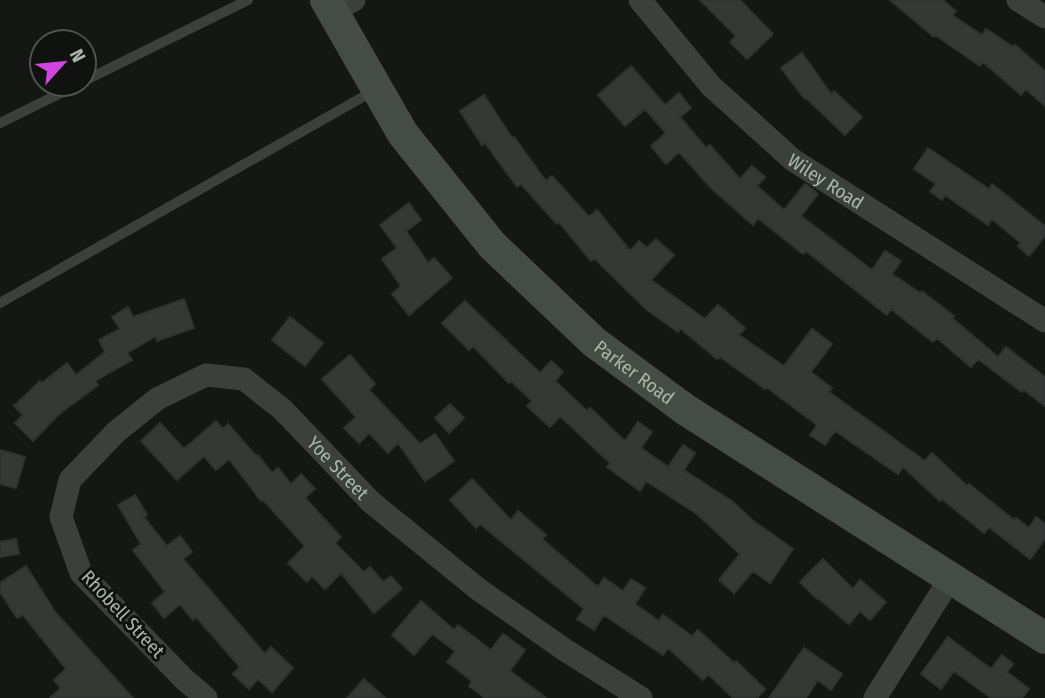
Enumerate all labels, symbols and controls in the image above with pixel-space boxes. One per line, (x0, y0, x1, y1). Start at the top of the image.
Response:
north arrow (28, 28, 98, 98)
text: N (65, 45, 91, 66)
street label: Wiley Road (784, 148, 868, 214)
street label: Parker Road (590, 335, 679, 409)
street label: Yoe Street (303, 431, 374, 505)
street label: Rhobell Street (77, 566, 170, 663)

